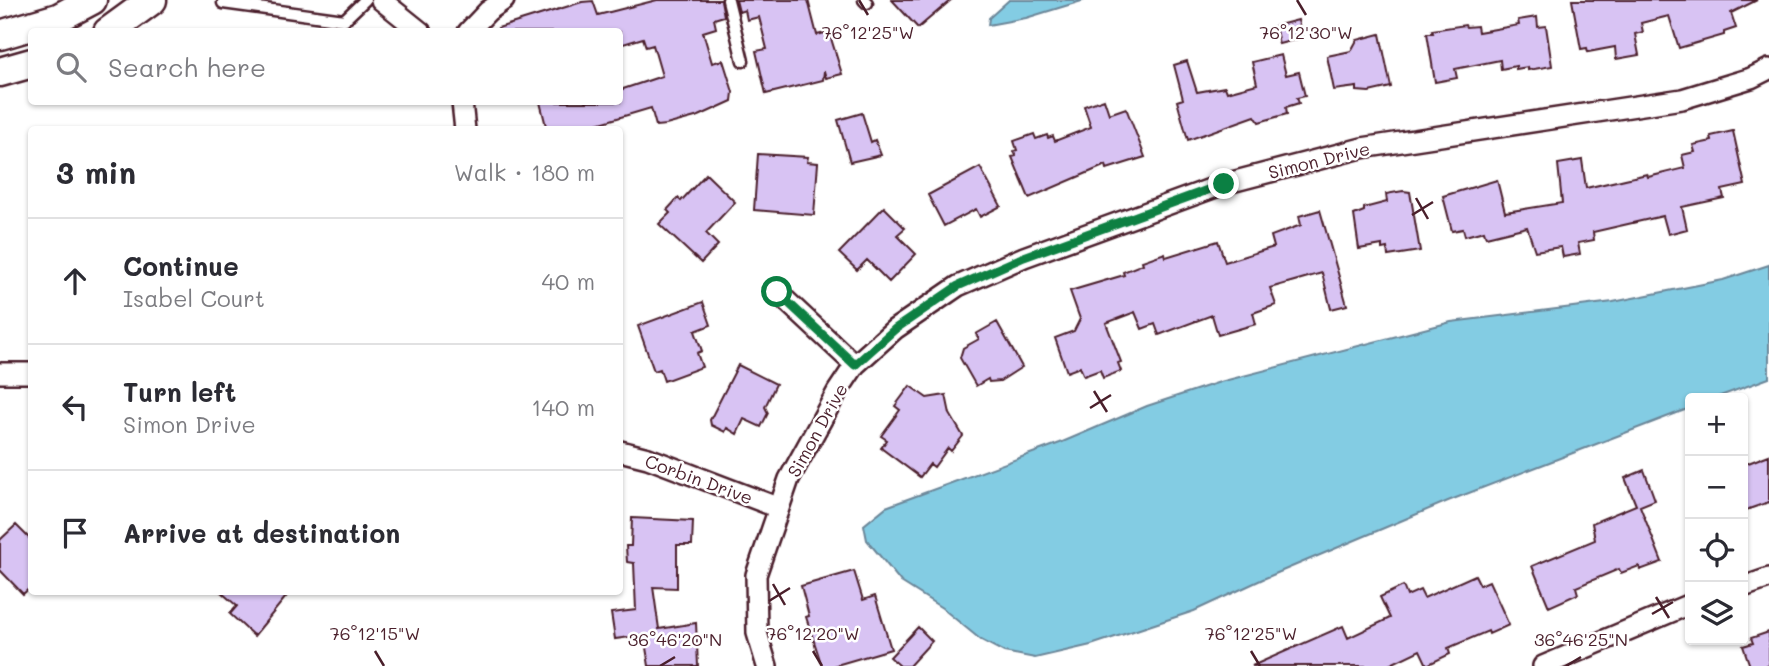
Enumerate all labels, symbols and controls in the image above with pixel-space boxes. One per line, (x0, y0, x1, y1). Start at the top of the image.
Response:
text: 76°12'25"W (822, 20, 914, 44)
text: 76°12'30"W (1259, 20, 1353, 44)
search box (28, 28, 623, 105)
icon: search (52, 48, 90, 86)
text: Search here (108, 50, 266, 84)
street label: Simon Drive (1266, 136, 1372, 184)
text: 3 min (56, 152, 136, 192)
text: Walk · 180 m (454, 157, 595, 187)
route end (1208, 168, 1239, 199)
text: Continue (123, 249, 239, 283)
icon: ahead (56, 262, 94, 300)
text: 40 m (542, 266, 595, 296)
route start (761, 276, 792, 307)
text: Isabel Court (123, 283, 265, 313)
text: Turn left (123, 375, 236, 409)
street label: Simon Drive (781, 379, 853, 481)
icon: left (56, 388, 94, 426)
text: 140 m (531, 392, 595, 422)
map controls (1685, 393, 1748, 645)
button: + (1685, 393, 1748, 456)
text: Simon Drive (123, 409, 256, 439)
street label: Corbin Drive (642, 448, 756, 510)
button: − (1685, 456, 1748, 519)
icon: arrive (56, 514, 94, 552)
text: Arrive at destination (123, 516, 400, 550)
button: locate (1685, 519, 1748, 582)
button: layers (1685, 582, 1748, 645)
text: 76°12'15"W (330, 621, 420, 645)
text: 76°12'20"W (766, 621, 860, 645)
text: 76°12'25"W (1205, 621, 1297, 645)
text: 36°46'20"N (628, 627, 722, 651)
text: 36°46'25"N (1534, 627, 1628, 651)

